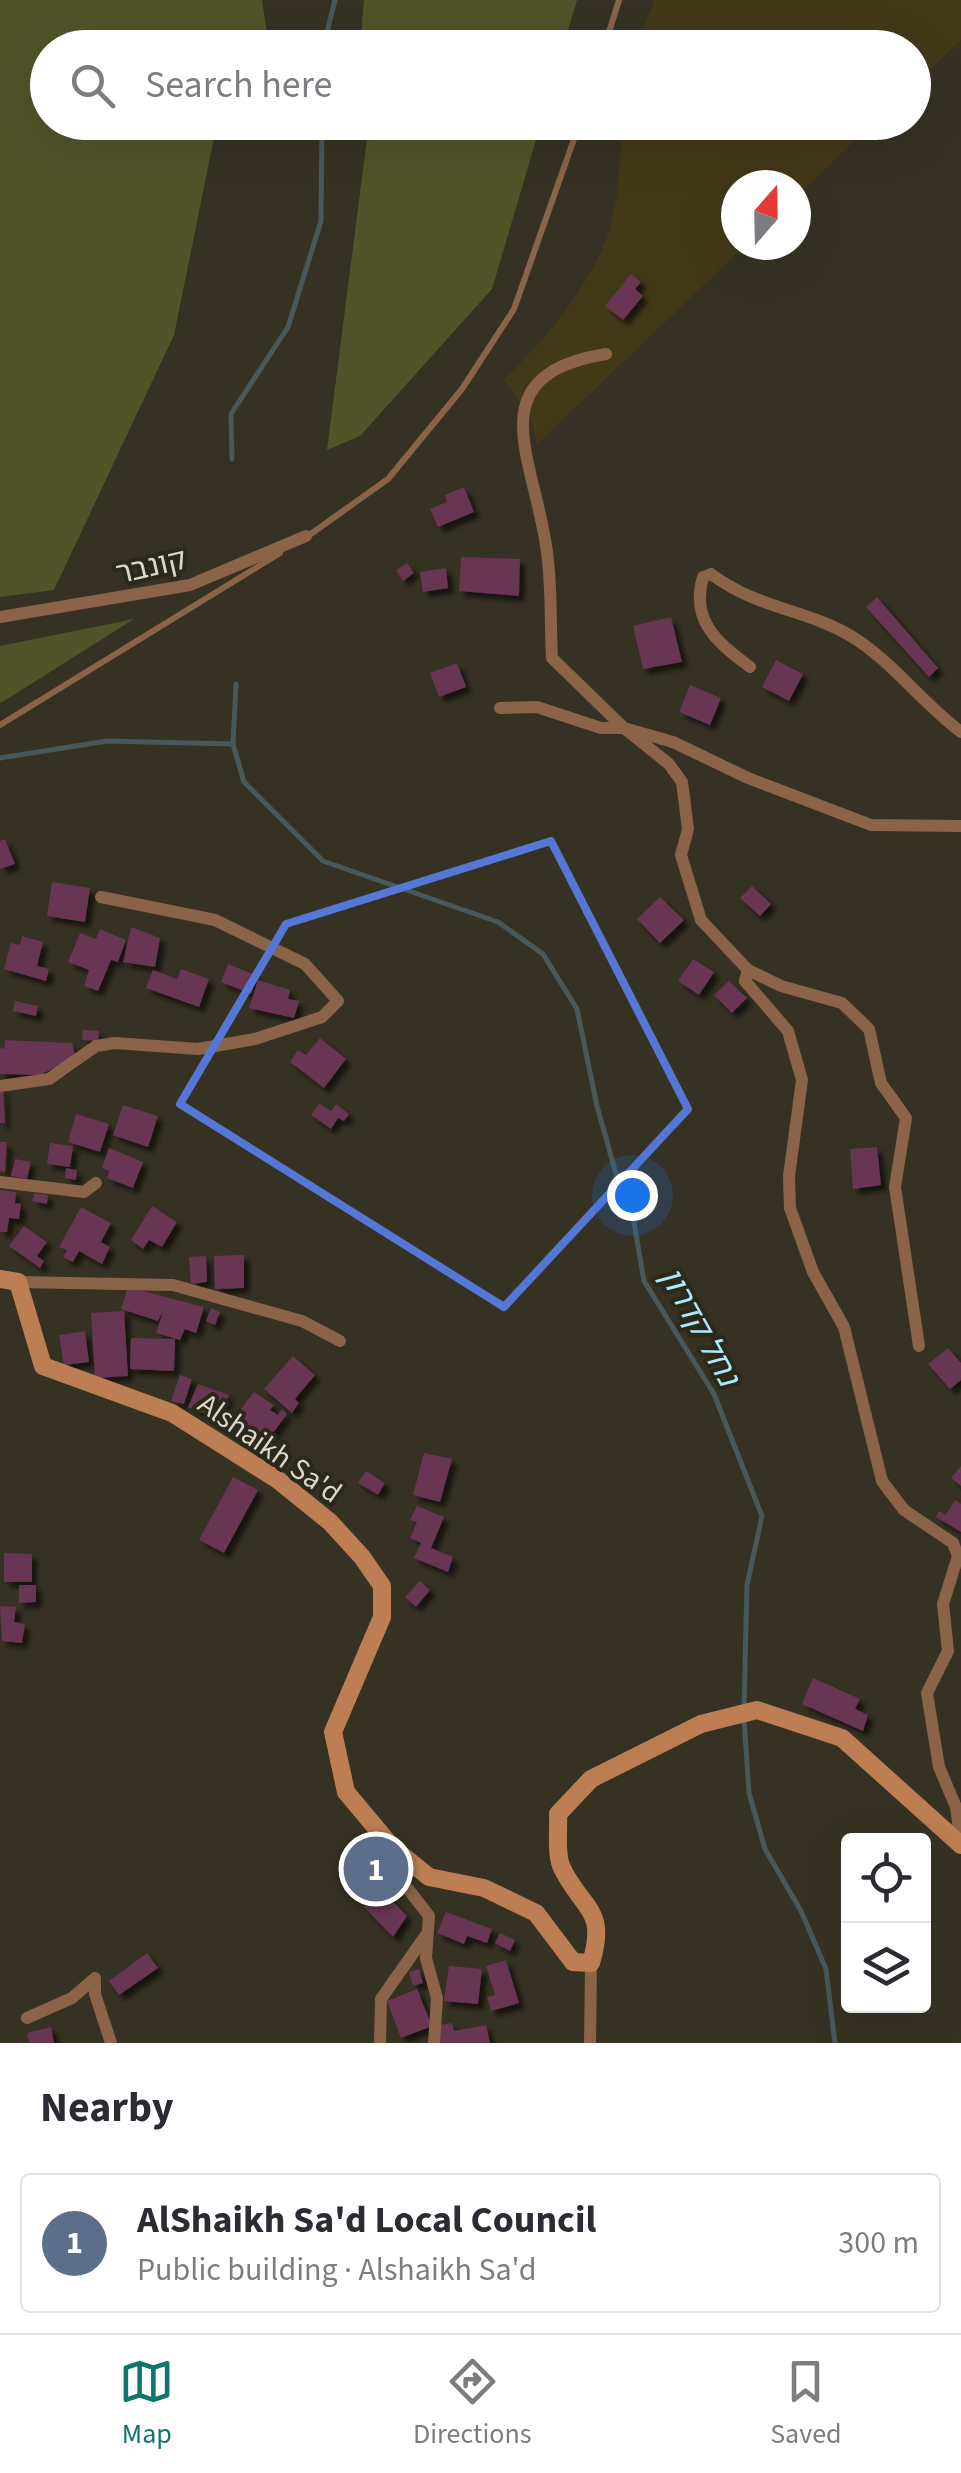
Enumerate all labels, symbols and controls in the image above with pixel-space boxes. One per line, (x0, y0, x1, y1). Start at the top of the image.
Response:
search box (30, 30, 931, 140)
icon: search (65, 58, 120, 113)
text: Search here (145, 58, 332, 112)
north arrow (721, 170, 811, 260)
street label: קונבר (112, 538, 191, 595)
your location (607, 1170, 658, 1221)
water label: נחל קדרון (648, 1259, 752, 1396)
street label: Alshaikh Sa'd (189, 1383, 350, 1514)
pin: 1 (344, 1832, 408, 1906)
map controls (841, 1833, 931, 2013)
button: locate (841, 1833, 931, 1923)
button: layers (841, 1923, 931, 2013)
text: Nearby (40, 2078, 174, 2138)
text: AlShaikh Sa'd Local Council (137, 2193, 596, 2247)
text: 1 (66, 2220, 83, 2266)
text: 300 m (838, 2220, 919, 2266)
text: Public building · Alshaikh Sa'd (137, 2247, 536, 2293)
tab: Map (119, 2354, 174, 2454)
tab: Directions (413, 2354, 532, 2454)
tab: Saved (770, 2354, 842, 2454)

